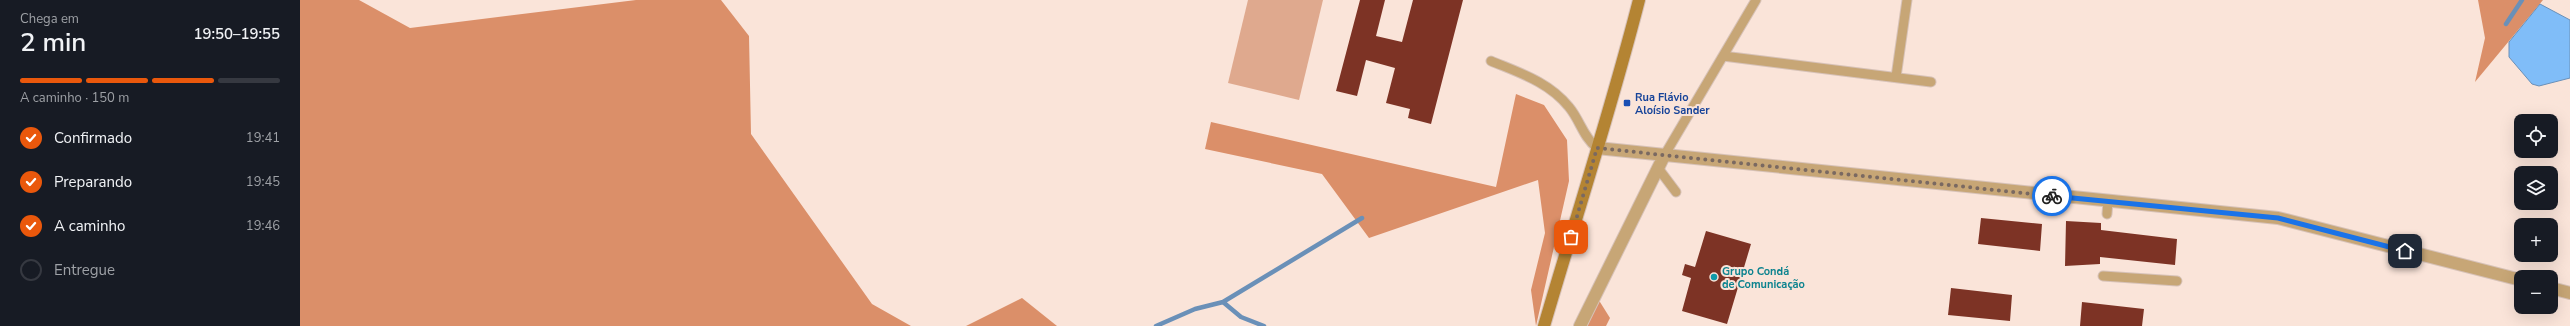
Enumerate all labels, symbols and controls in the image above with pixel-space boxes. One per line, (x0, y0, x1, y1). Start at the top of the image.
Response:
text: Chega em (20, 10, 79, 28)
text: 19:50–19:55 (193, 24, 280, 44)
text: 2 min (20, 25, 86, 60)
text: A caminho · 150 m (20, 89, 129, 107)
place label: Rua Flávio Aloísio Sander (1635, 90, 1710, 118)
marker: Rua Flávio Aloísio Sander (1622, 98, 1632, 108)
map controls (2514, 114, 2558, 314)
button: locate (2514, 114, 2558, 158)
icon: check (20, 127, 42, 149)
text: Confirmado (54, 128, 132, 148)
text: 19:41 (246, 129, 280, 147)
button: layers (2514, 166, 2558, 210)
icon: check (20, 171, 42, 193)
text: Preparando (54, 172, 132, 192)
text: 19:45 (246, 173, 280, 191)
courier (2032, 176, 2072, 216)
icon: bike (2041, 185, 2063, 207)
icon: check (20, 215, 42, 237)
text: A caminho (54, 216, 125, 236)
text: 19:46 (246, 217, 280, 235)
button: + (2514, 218, 2558, 262)
pin (1554, 220, 1588, 254)
icon: bag (1560, 226, 1582, 248)
pin (2388, 234, 2422, 268)
icon: home (2394, 240, 2416, 262)
text: Entregue (54, 260, 115, 280)
place label: Grupo Condá de Comunicação (1722, 264, 1805, 292)
button: − (2514, 270, 2558, 314)
marker: Grupo Condá de Comunicação (1709, 272, 1719, 282)

